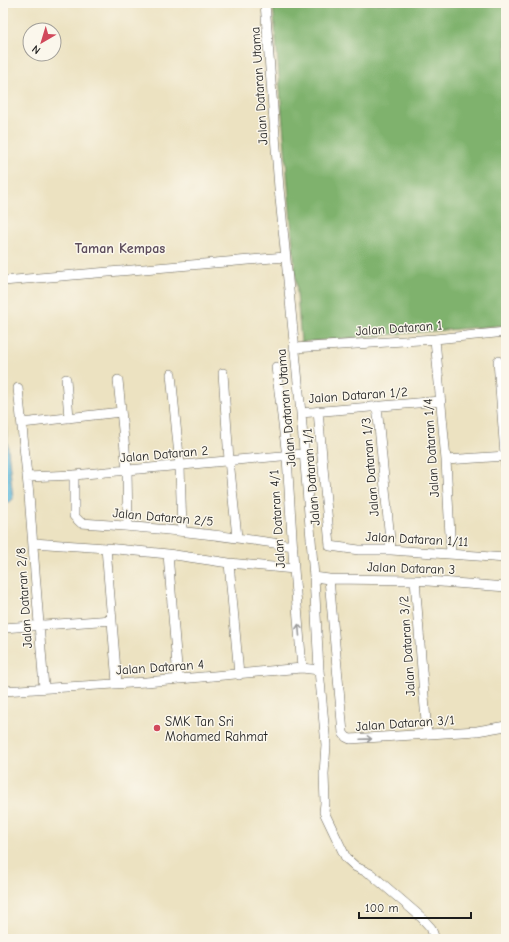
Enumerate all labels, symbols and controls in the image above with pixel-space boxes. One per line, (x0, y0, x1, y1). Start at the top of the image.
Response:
north arrow (22, 22, 62, 62)
street label: Jalan Dataran Utama (247, 26, 271, 146)
text: N (29, 42, 43, 57)
district label: Taman Kempas (75, 240, 165, 257)
street label: Jalan Dataran 1 (355, 317, 443, 339)
street label: Jalan Dataran Utama (273, 348, 299, 468)
street label: Jalan Dataran 1/2 (308, 384, 408, 406)
street label: Jalan Dataran 1/4 (420, 398, 442, 498)
street label: Jalan Dataran 1/3 (358, 417, 382, 517)
street label: Jalan Dataran 1/1 (299, 428, 323, 526)
street label: Jalan Dataran 2 (119, 443, 209, 465)
street label: Jalan Dataran 4/1 (266, 469, 288, 569)
street label: Jalan Dataran 2/5 (112, 505, 214, 529)
street label: Jalan Dataran 1/11 (365, 529, 469, 549)
street label: Jalan Dataran 2/8 (13, 547, 35, 649)
street label: Jalan Dataran 3 (367, 559, 455, 577)
street label: Jalan Dataran 3/2 (396, 595, 418, 697)
one-way arrow (295, 624, 303, 637)
street label: Jalan Dataran 4 (116, 656, 204, 678)
street label: Jalan Dataran 3/1 (355, 712, 455, 734)
place label: SMK Tan Sri Mohamed Rahmat (165, 714, 269, 744)
marker: SMK Tan Sri Mohamed Rahmat (152, 723, 162, 733)
one-way arrow (359, 735, 372, 742)
scale bar (359, 894, 471, 920)
text: 100 m (365, 901, 398, 915)

